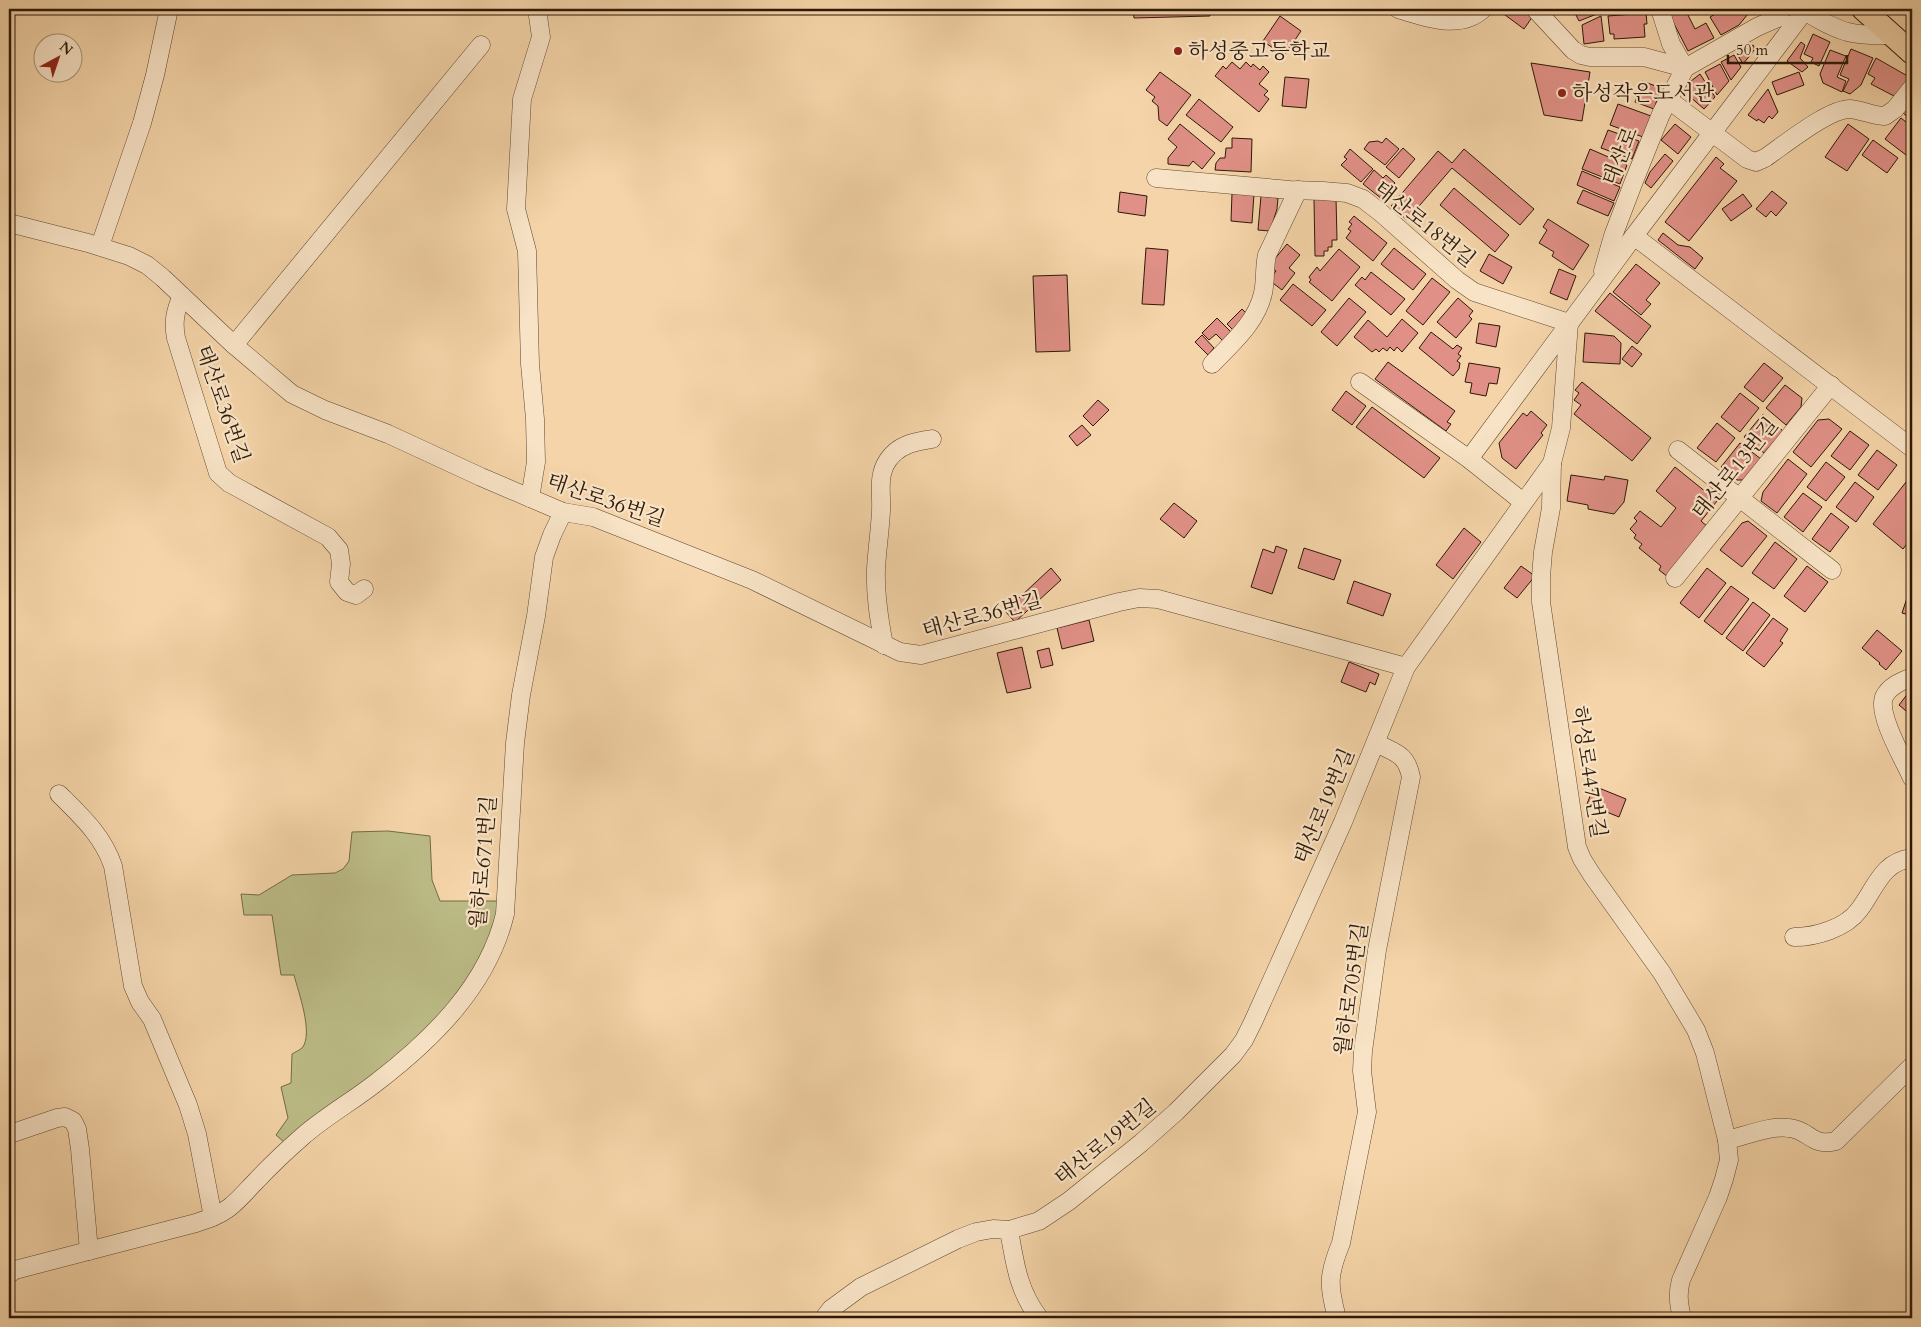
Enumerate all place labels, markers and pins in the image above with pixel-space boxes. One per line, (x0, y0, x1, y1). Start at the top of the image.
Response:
place label: 하성중고등학교 (1188, 37, 1330, 66)
marker: 하성중고등학교 (1172, 45, 1184, 57)
place label: 하성작은도서관 (1572, 79, 1715, 108)
marker: 하성작은도서관 (1556, 87, 1568, 99)

